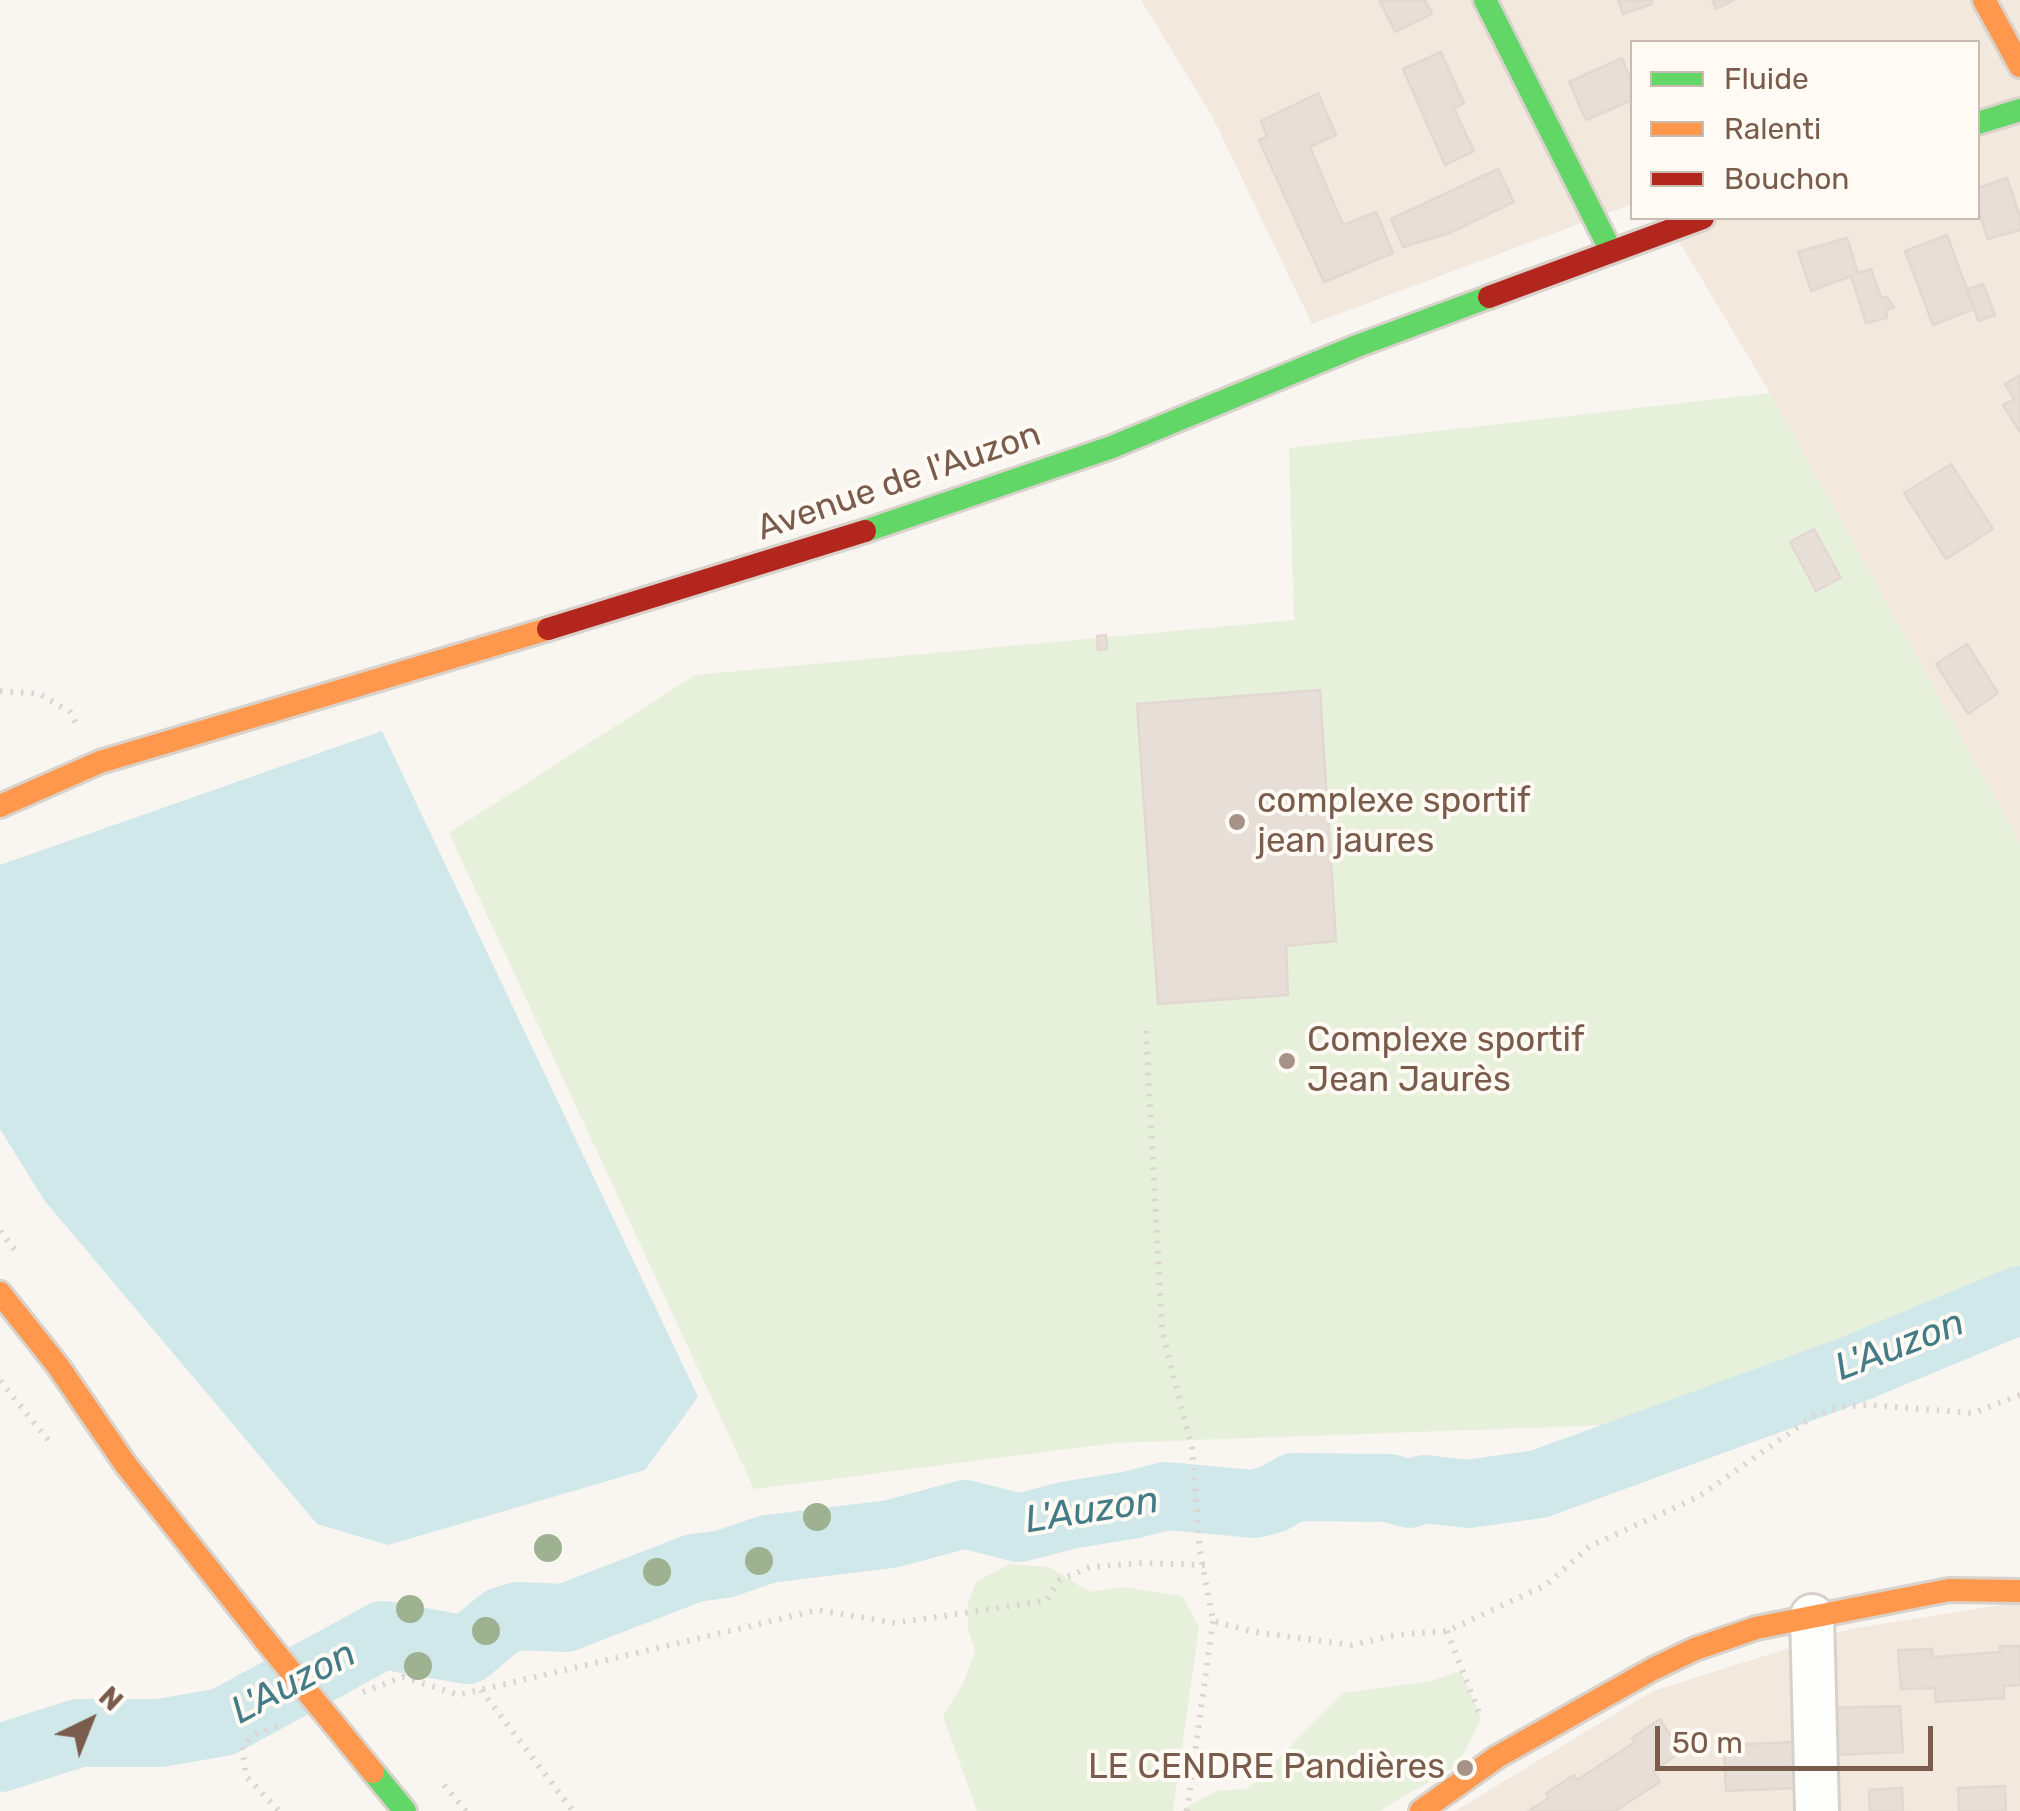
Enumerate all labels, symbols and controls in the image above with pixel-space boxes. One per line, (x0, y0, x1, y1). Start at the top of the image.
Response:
legend (1630, 40, 1980, 220)
text: Fluide (1724, 61, 1809, 97)
text: Ralenti (1724, 111, 1821, 147)
text: Bouchon (1724, 161, 1850, 197)
street label: Avenue de l'Auzon (752, 414, 1046, 550)
place label: complexe sportif jean jaures (1257, 781, 1530, 863)
marker: complexe sportif jean jaures (1226, 811, 1248, 833)
place label: Complexe sportif Jean Jaurès (1307, 1020, 1584, 1102)
marker: Complexe sportif Jean Jaurès (1276, 1050, 1298, 1072)
water label: L'Auzon (1829, 1301, 1971, 1391)
water label: L'Auzon (1022, 1478, 1162, 1544)
water label: L'Auzon (224, 1631, 364, 1735)
north arrow (40, 1671, 140, 1771)
text: N (92, 1680, 129, 1718)
scale bar (1660, 1706, 1938, 1768)
text: 50 m (1672, 1725, 1743, 1761)
place label: LE CENDRE Pandières (1088, 1747, 1445, 1789)
marker: LE CENDRE Pandières (1454, 1757, 1476, 1779)

